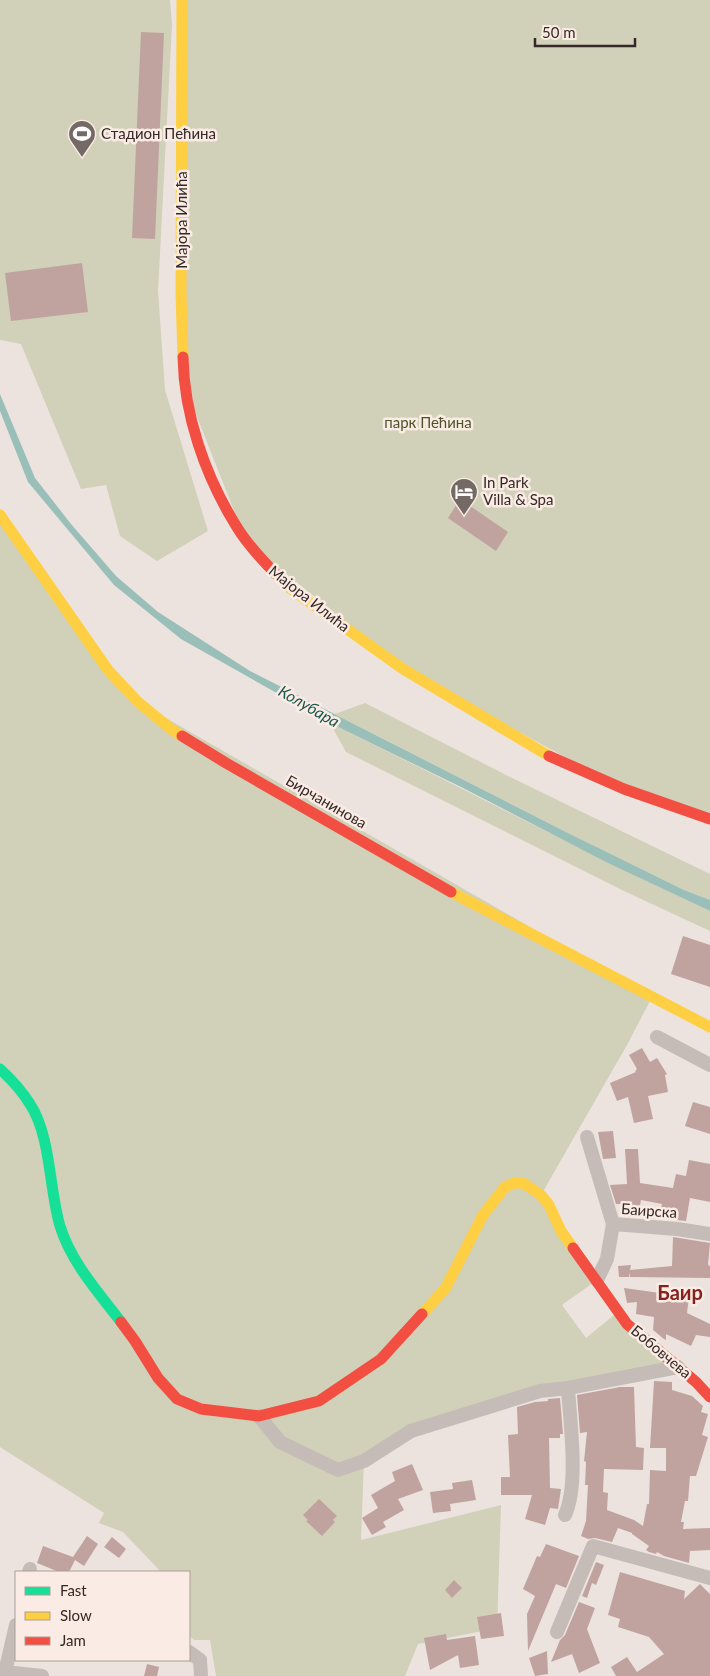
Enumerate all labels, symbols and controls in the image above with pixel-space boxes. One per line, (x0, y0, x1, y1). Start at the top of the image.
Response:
scale bar (535, 15, 635, 47)
text: 50 m (542, 23, 576, 41)
sports icon: Стадион Пећина (67, 119, 97, 158)
place label: Стадион Пећина (101, 124, 216, 142)
street label: Мајора Илића (172, 171, 190, 269)
park label: парк Пећина (384, 413, 472, 431)
place label: In Park Villa & Spa (483, 473, 553, 508)
hotel icon: In Park Villa & Spa (449, 477, 479, 516)
street label: Мајора Илића (266, 561, 354, 635)
water label: Колубара (275, 681, 343, 731)
street label: Бирчанинова (283, 771, 370, 832)
street label: Баирска (620, 1199, 678, 1221)
district label: Баир (657, 1280, 703, 1304)
street label: Бобовчева (628, 1321, 695, 1382)
legend (15, 1571, 190, 1661)
text: Fast (60, 1581, 87, 1599)
text: Slow (60, 1606, 92, 1624)
text: Jam (60, 1631, 86, 1649)

